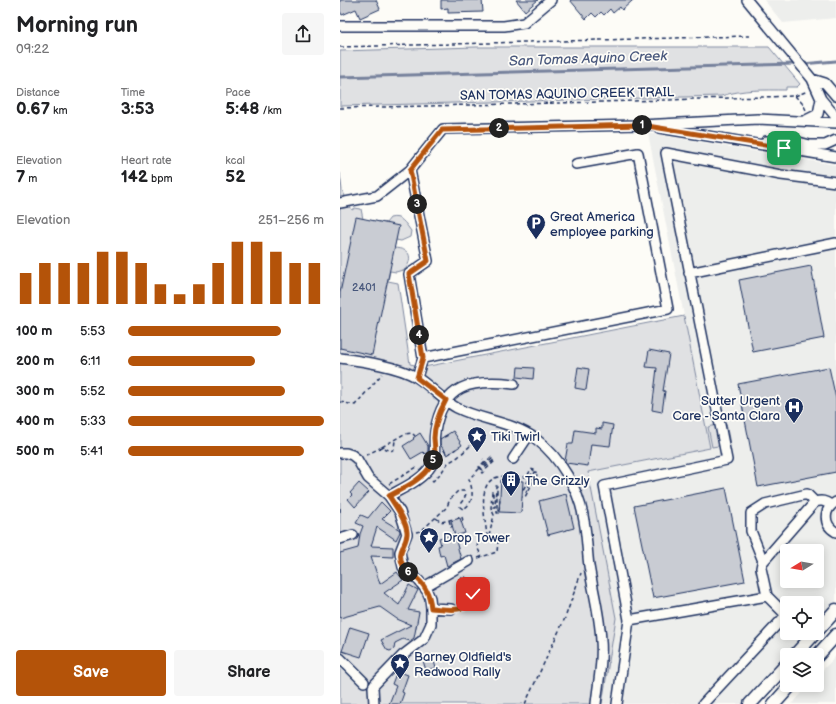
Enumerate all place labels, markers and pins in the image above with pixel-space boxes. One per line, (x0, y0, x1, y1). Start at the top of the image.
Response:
pin: 1 (632, 115, 652, 135)
pin: 2 (489, 118, 509, 138)
pin (767, 131, 801, 165)
pin: 3 (407, 194, 427, 214)
place label: Great America employee parking (550, 209, 654, 240)
parking icon: Great America employee parking (525, 212, 547, 240)
pin: 4 (409, 325, 429, 345)
place label: Sutter Urgent Care - Santa Clara (673, 393, 780, 424)
hospital icon: Sutter Urgent Care - Santa Clara (783, 396, 805, 424)
place icon: Tiki Twirl (466, 425, 488, 453)
place label: Tiki Twirl (491, 429, 540, 445)
pin: 5 (423, 450, 443, 470)
building icon: The Grizzly (500, 469, 522, 497)
place label: The Grizzly (525, 473, 590, 489)
place icon: Drop Tower (418, 526, 440, 554)
place label: Drop Tower (443, 530, 510, 546)
pin: 6 (398, 562, 418, 582)
pin (456, 577, 490, 611)
place label: Barney Oldfield's Redwood Rally (414, 649, 512, 680)
place icon: Barney Oldfield's Redwood Rally (389, 652, 411, 680)

